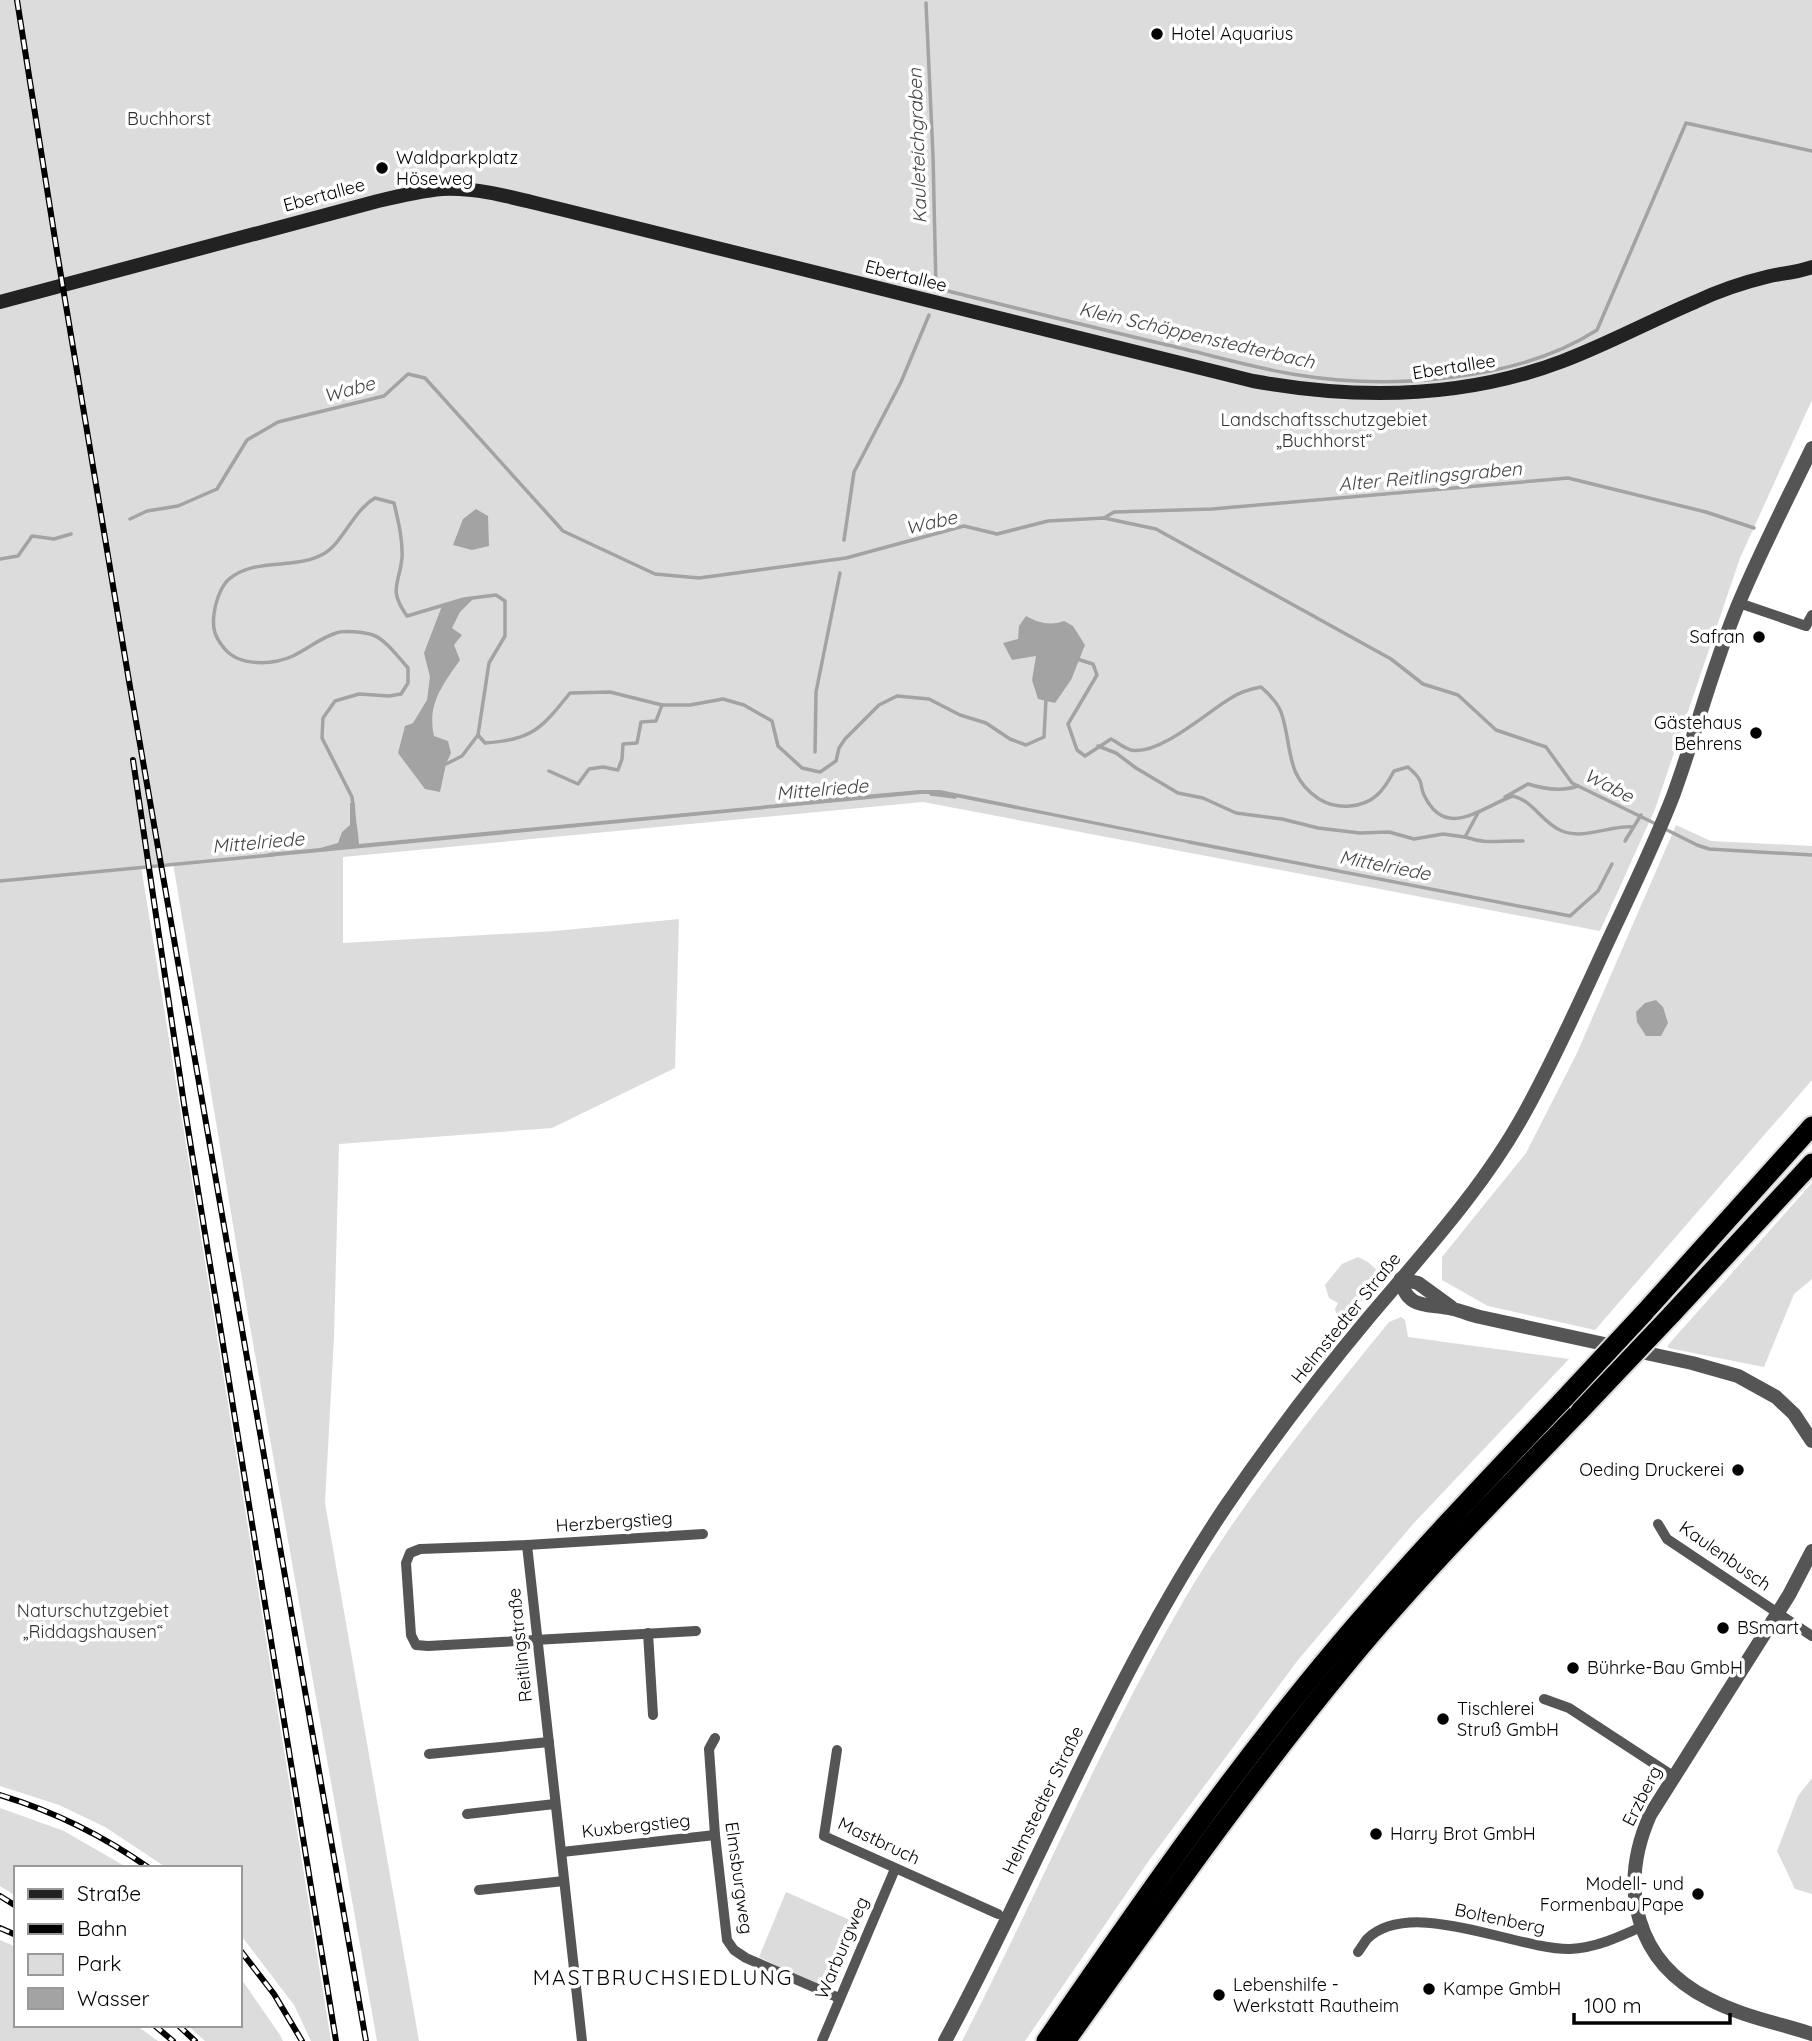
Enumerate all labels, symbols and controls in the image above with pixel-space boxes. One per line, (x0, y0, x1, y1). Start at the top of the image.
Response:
place label: Hotel Aquarius (1171, 22, 1293, 45)
marker: Hotel Aquarius (1149, 26, 1165, 42)
water label: Kauleteichgraben (902, 67, 932, 224)
park label: Buchhorst (127, 107, 211, 130)
place label: Waldparkplatz Höseweg (396, 146, 518, 190)
marker: Waldparkplatz Höseweg (374, 160, 390, 176)
street label: Ebertallee (280, 173, 367, 216)
street label: Ebertallee (863, 254, 950, 297)
water label: Klein Schöppenstedterbach (1077, 296, 1318, 374)
street label: Ebertallee (1411, 349, 1497, 384)
water label: Wabe (321, 370, 378, 407)
park label: Landschaftsschutzgebiet „Buchhorst“ (1220, 408, 1428, 452)
water label: Alter Reitlingsgraben (1337, 456, 1524, 496)
water label: Wabe (903, 504, 960, 540)
place label: Safran (1689, 625, 1745, 648)
marker: Safran (1751, 629, 1767, 645)
place label: Gästehaus Behrens (1654, 711, 1742, 755)
marker: Gästehaus Behrens (1748, 725, 1764, 741)
water label: Wabe (1580, 763, 1639, 808)
water label: Mittelriede (775, 773, 870, 805)
water label: Mittelriede (211, 826, 306, 858)
water label: Mittelriede (1338, 844, 1434, 886)
street label: Helmstedter Straße (1286, 1247, 1406, 1388)
place label: Oeding Druckerei (1579, 1458, 1724, 1481)
marker: Oeding Druckerei (1730, 1462, 1746, 1478)
street label: Herzbergstieg (555, 1506, 673, 1537)
street label: Kaulenbusch (1675, 1516, 1776, 1596)
street label: Reitlingstraße (502, 1587, 537, 1703)
park label: Naturschutzgebiet „Riddagshausen“ (17, 1599, 169, 1643)
place label: BSmart (1737, 1616, 1799, 1639)
marker: BSmart (1715, 1620, 1731, 1636)
place label: Bührke-Bau GmbH (1587, 1656, 1743, 1679)
marker: Bührke-Bau GmbH (1565, 1660, 1581, 1676)
place label: Tischlerei Struß GmbH (1457, 1697, 1559, 1741)
marker: Tischlerei Struß GmbH (1435, 1711, 1451, 1727)
street label: Helmstedter Straße (997, 1722, 1088, 1878)
street label: Erzberg (1617, 1762, 1666, 1830)
street label: Kuxbergstieg (580, 1808, 692, 1843)
street label: Mastbruch (834, 1812, 924, 1870)
street label: Elmsburgweg (720, 1820, 759, 1936)
place label: Harry Brot GmbH (1390, 1822, 1536, 1845)
marker: Harry Brot GmbH (1368, 1826, 1384, 1842)
legend (14, 1866, 242, 2027)
place label: Modell- und Formenbau Pape (1540, 1872, 1684, 1916)
text: Straße (77, 1880, 141, 1906)
marker: Modell- und Formenbau Pape (1690, 1886, 1706, 1902)
street label: Warburgweg (810, 1893, 873, 2002)
street label: Boltenberg (1453, 1898, 1548, 1939)
text: Bahn (77, 1915, 127, 1941)
text: Park (77, 1950, 121, 1976)
district label: MASTBRUCHSIEDLUNG (533, 1964, 793, 1990)
place label: Lebenshilfe - Werkstatt Rautheim (1233, 1973, 1399, 2017)
place label: Kampe GmbH (1443, 1977, 1561, 2000)
marker: Kampe GmbH (1421, 1981, 1437, 1997)
scale bar (1574, 1982, 1730, 2026)
text: Wasser (77, 1985, 149, 2011)
marker: Lebenshilfe - Werkstatt Rautheim (1211, 1987, 1227, 2003)
text: 100 m (1584, 1992, 1642, 2018)

